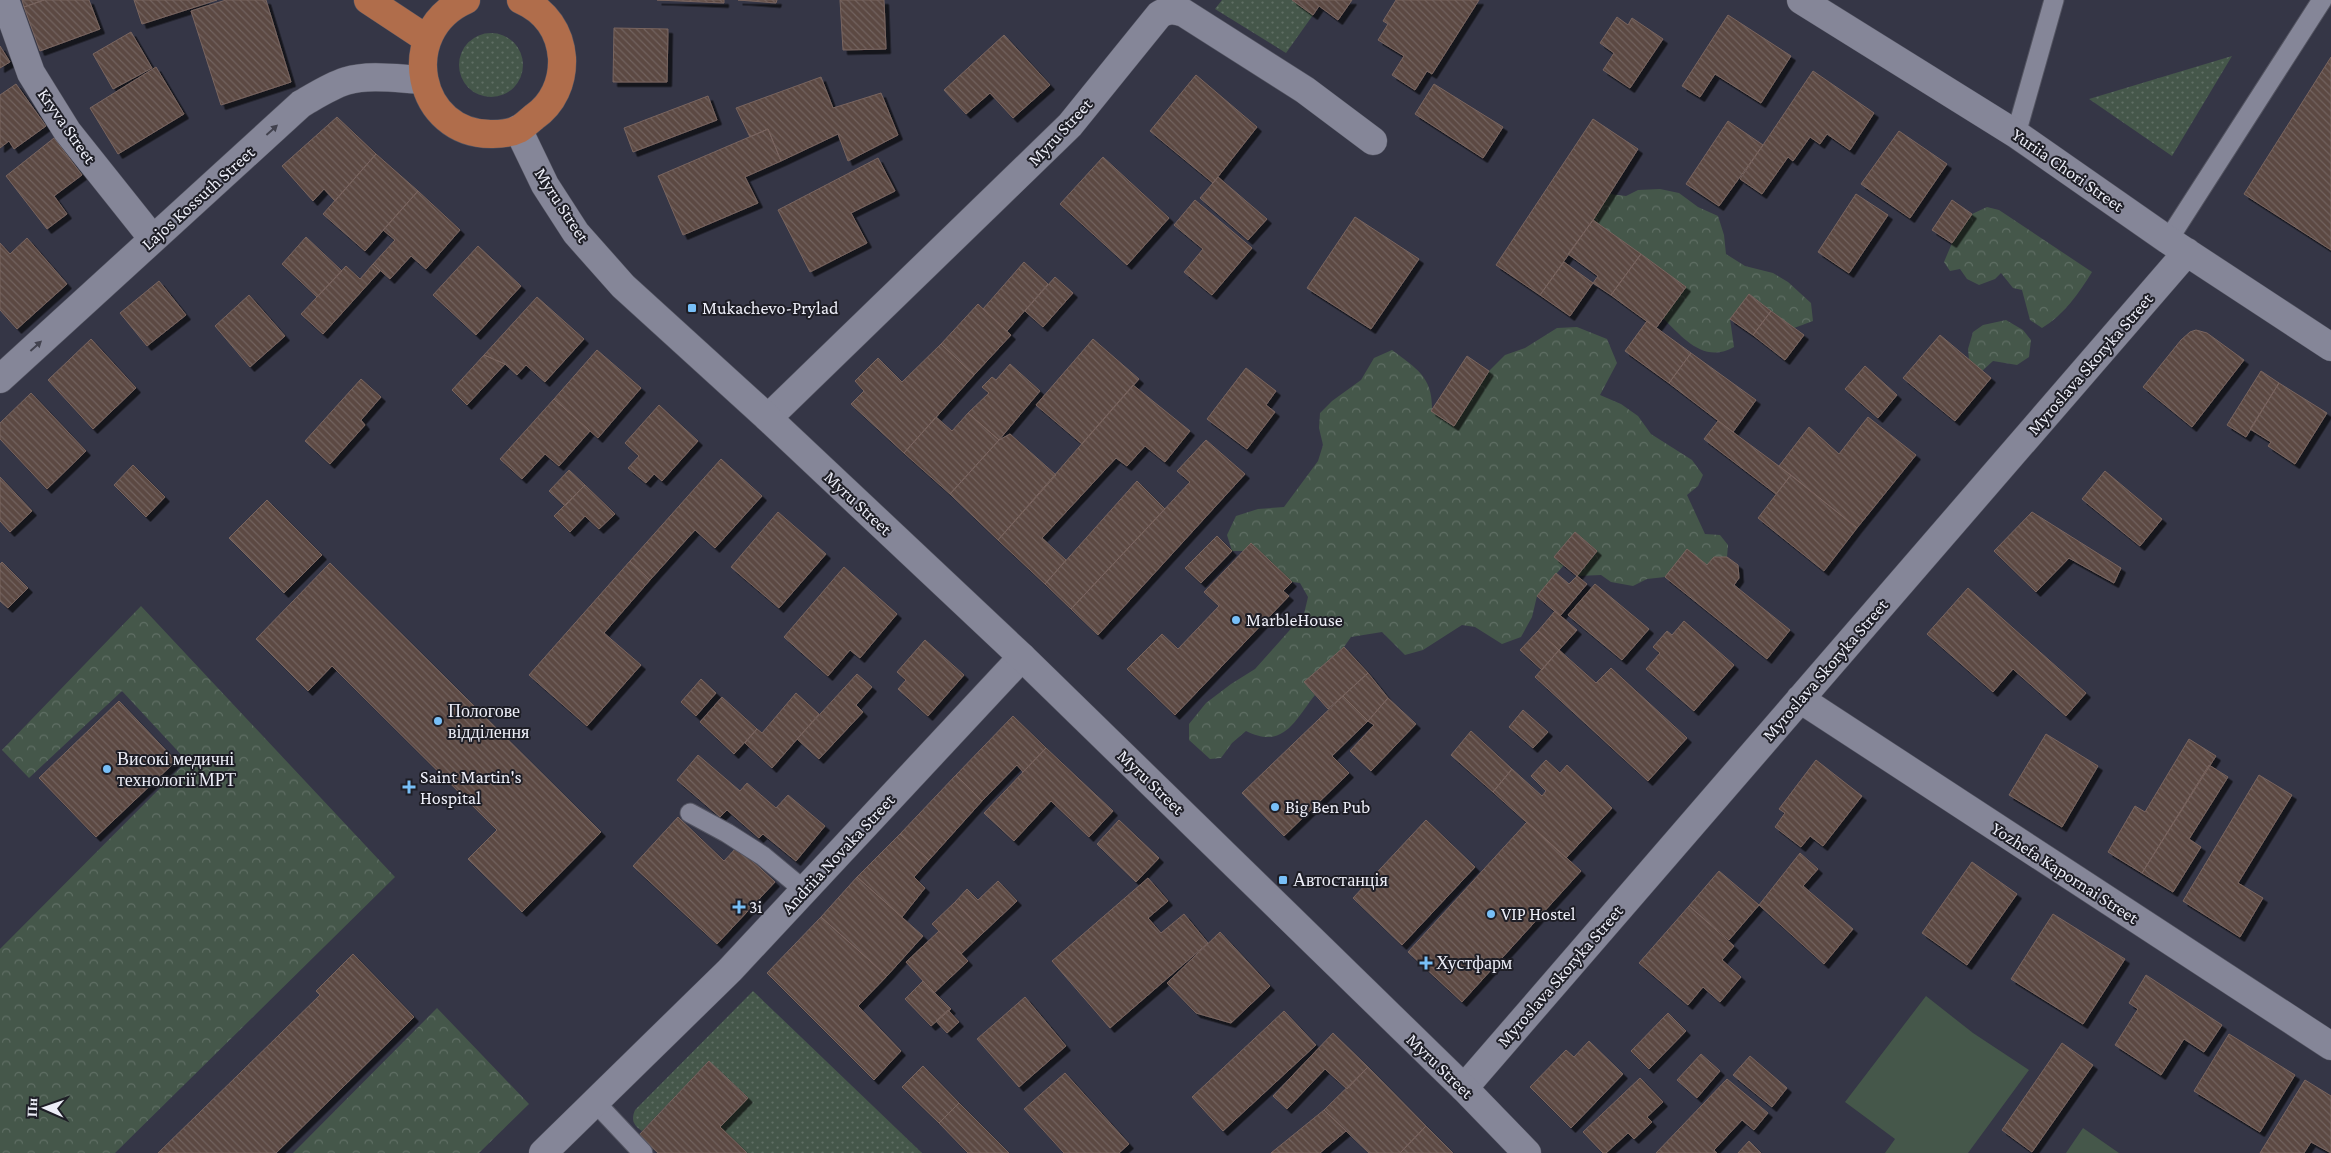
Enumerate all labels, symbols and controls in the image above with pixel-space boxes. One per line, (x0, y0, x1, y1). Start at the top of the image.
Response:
street label: Kryva Street (34, 85, 101, 168)
street label: Myru Street (1024, 93, 1097, 170)
street label: Yuriia Chori Street (2008, 124, 2129, 217)
one-way arrow (266, 125, 279, 136)
street label: Lajos Kossuth Street (137, 141, 260, 255)
street label: Myru Street (531, 164, 594, 247)
street label: Myroslava Skoryka Street (2023, 288, 2158, 439)
place label: Mukachevo-Prylad (702, 298, 839, 318)
marker: Mukachevo-Prylad (686, 302, 698, 314)
one-way arrow (30, 340, 42, 352)
street label: Myru Street (820, 467, 897, 540)
street label: Myroslava Skoryka Street (1758, 594, 1893, 745)
place label: MarbleHouse (1246, 610, 1343, 630)
marker: MarbleHouse (1230, 614, 1242, 626)
place label: Пологове відділення (448, 701, 529, 742)
marker: Пологове відділення (432, 715, 444, 727)
street label: Myru Street (1114, 745, 1189, 819)
place label: Високі медичні технології МРТ (117, 749, 236, 790)
marker: Високі медичні технології МРТ (101, 763, 113, 775)
place label: Saint Martin's Hospital (420, 767, 522, 808)
marker: Saint Martin's Hospital (402, 780, 416, 794)
street label: Andriia Novaka Street (777, 789, 899, 918)
place label: Big Ben Pub (1285, 797, 1370, 817)
marker: Big Ben Pub (1269, 801, 1281, 813)
street label: Yozhefa Kapornai Street (1988, 818, 2143, 929)
place label: Автостанція (1293, 870, 1388, 890)
marker: Автостанція (1277, 874, 1289, 886)
place label: 3i (749, 897, 763, 917)
street label: Myroslava Skoryka Street (1493, 900, 1628, 1051)
marker: 3i (733, 901, 745, 913)
place label: VIP Hostel (1501, 904, 1576, 924)
marker: VIP Hostel (1485, 908, 1497, 920)
place label: Хустфарм (1436, 953, 1512, 973)
marker: Хустфарм (1420, 957, 1432, 969)
street label: Myru Street (1403, 1029, 1478, 1103)
north arrow (20, 1083, 70, 1133)
text: Пн (24, 1098, 40, 1117)

